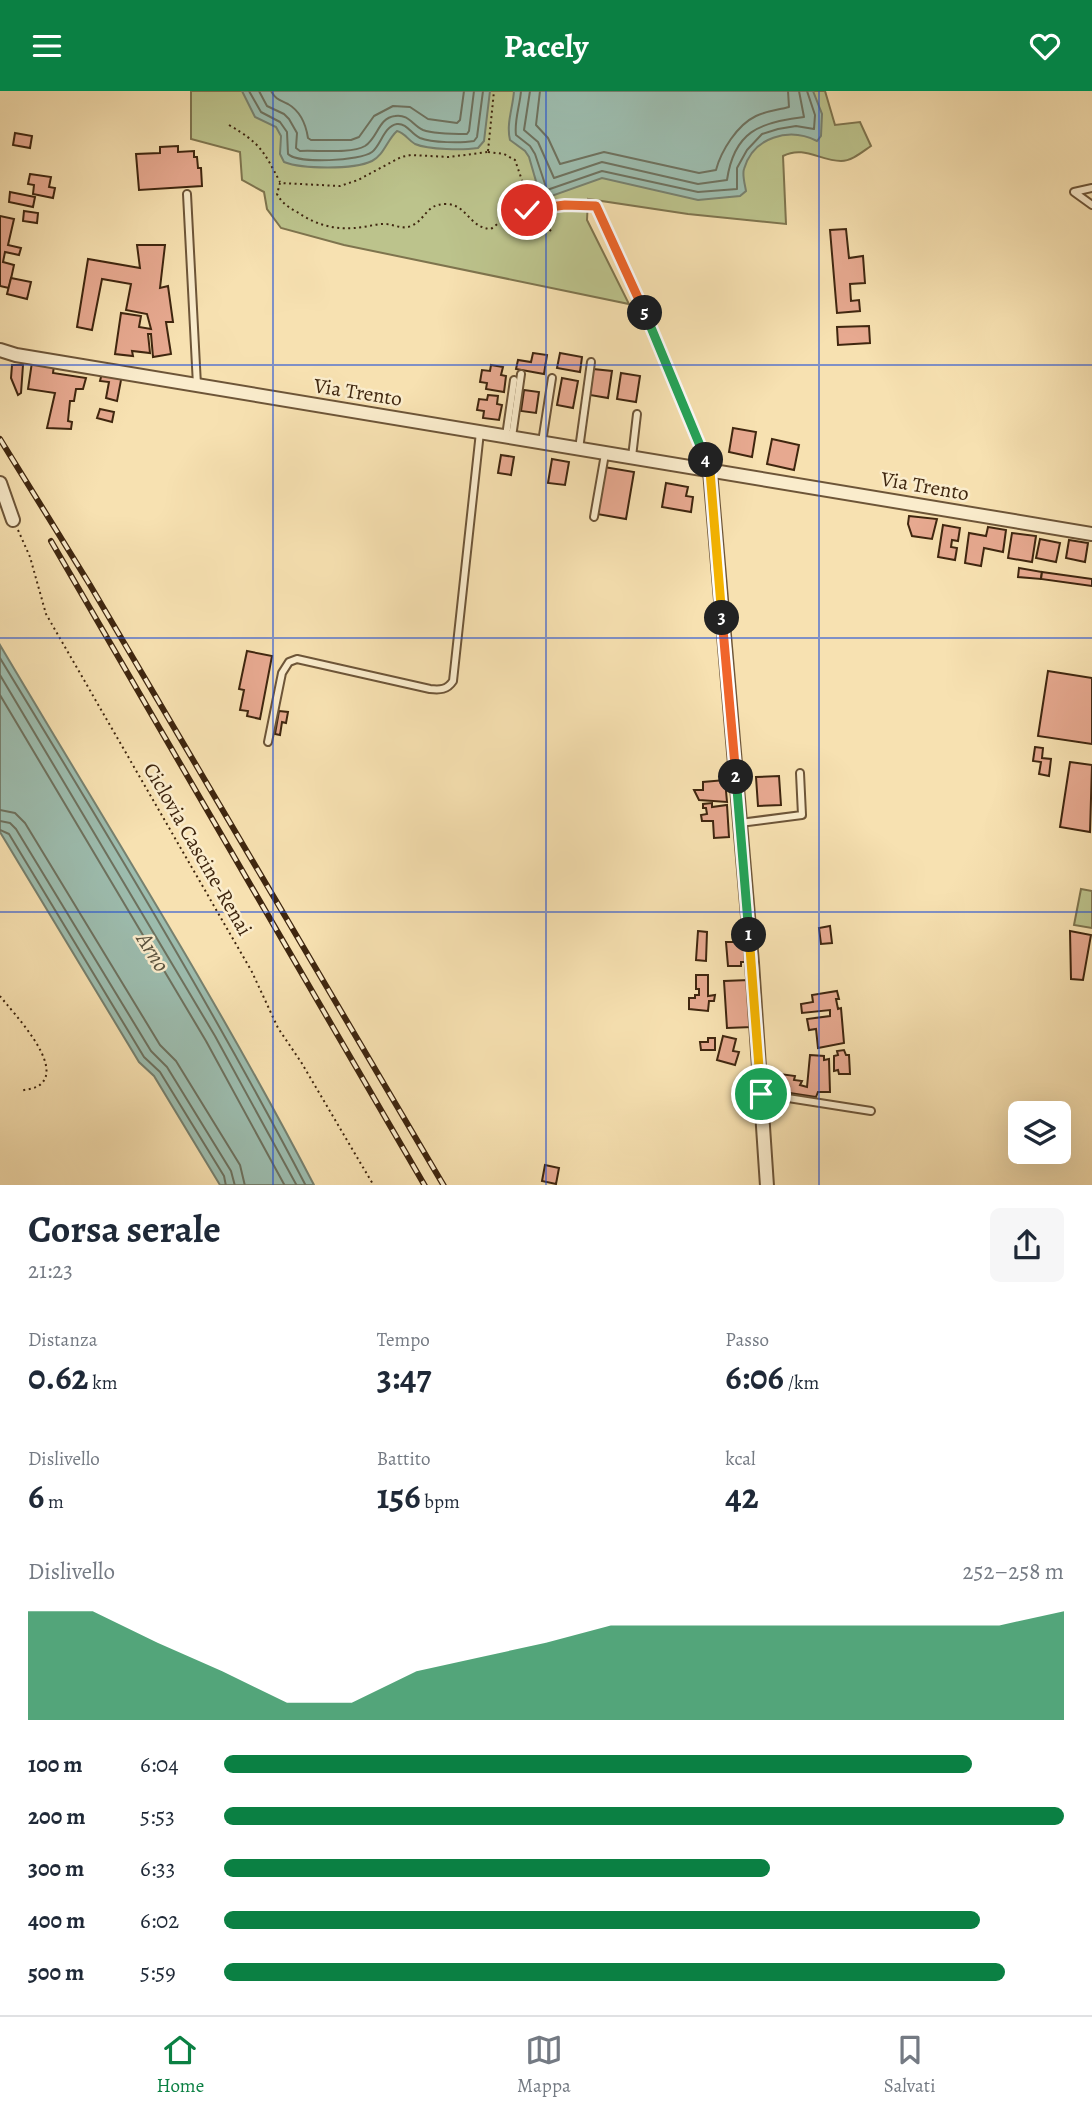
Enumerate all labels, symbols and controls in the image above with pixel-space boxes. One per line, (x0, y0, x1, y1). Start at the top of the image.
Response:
text: Pacely (504, 24, 588, 68)
icon: menu (28, 27, 66, 65)
icon: heart (1026, 27, 1064, 65)
pin (497, 180, 557, 240)
icon: check (508, 191, 546, 229)
pin: 5 (628, 295, 662, 331)
text: 5 (640, 299, 649, 325)
street label: Via Trento (311, 371, 404, 413)
pin: 4 (688, 443, 724, 477)
text: 4 (701, 446, 710, 472)
street label: Via Trento (878, 464, 971, 507)
pin: 3 (704, 601, 740, 635)
text: 3 (717, 604, 726, 630)
street label: Ciclovia Cascine-Renai (137, 757, 259, 941)
pin: 2 (718, 759, 754, 795)
text: 2 (731, 763, 740, 789)
pin: 1 (732, 917, 766, 953)
text: 1 (745, 921, 752, 947)
water label: Arno (128, 926, 177, 978)
pin (731, 1064, 791, 1124)
icon: arrive (742, 1075, 780, 1113)
map controls (1008, 1101, 1071, 1164)
button: layers (1008, 1101, 1071, 1164)
text: Corsa serale (28, 1203, 221, 1255)
button: share (990, 1208, 1064, 1282)
text: 21:23 (28, 1255, 73, 1286)
text: Distanza (28, 1327, 97, 1353)
text: Tempo (377, 1327, 430, 1353)
text: Passo (725, 1327, 769, 1353)
text: 0.62 (28, 1353, 88, 1401)
text: 3:47 (377, 1353, 431, 1401)
text: 6:06 (725, 1353, 784, 1401)
text: km (88, 1370, 118, 1396)
text: /km (784, 1370, 819, 1396)
text: Dislivello (28, 1446, 100, 1472)
text: Battito (377, 1446, 430, 1472)
text: kcal (725, 1446, 756, 1472)
text: 6 (28, 1472, 44, 1520)
text: 156 (377, 1472, 420, 1520)
text: 42 (725, 1472, 759, 1520)
text: m (44, 1489, 64, 1515)
text: bpm (420, 1489, 460, 1515)
text: Dislivello (28, 1556, 115, 1587)
text: 252–258 m (963, 1556, 1064, 1587)
text: 100 m (28, 1749, 83, 1780)
text: 6:04 (140, 1749, 179, 1780)
text: 200 m (28, 1801, 86, 1832)
text: 5:53 (140, 1801, 175, 1832)
text: 300 m (28, 1853, 84, 1884)
text: 6:33 (140, 1853, 175, 1884)
text: 400 m (28, 1905, 85, 1936)
text: 6:02 (140, 1905, 179, 1936)
text: 500 m (28, 1957, 84, 1988)
text: 5:59 (140, 1957, 176, 1988)
tab: Home (156, 2031, 204, 2099)
tab: Mappa (517, 2031, 571, 2099)
tab: Salvati (884, 2031, 936, 2099)

